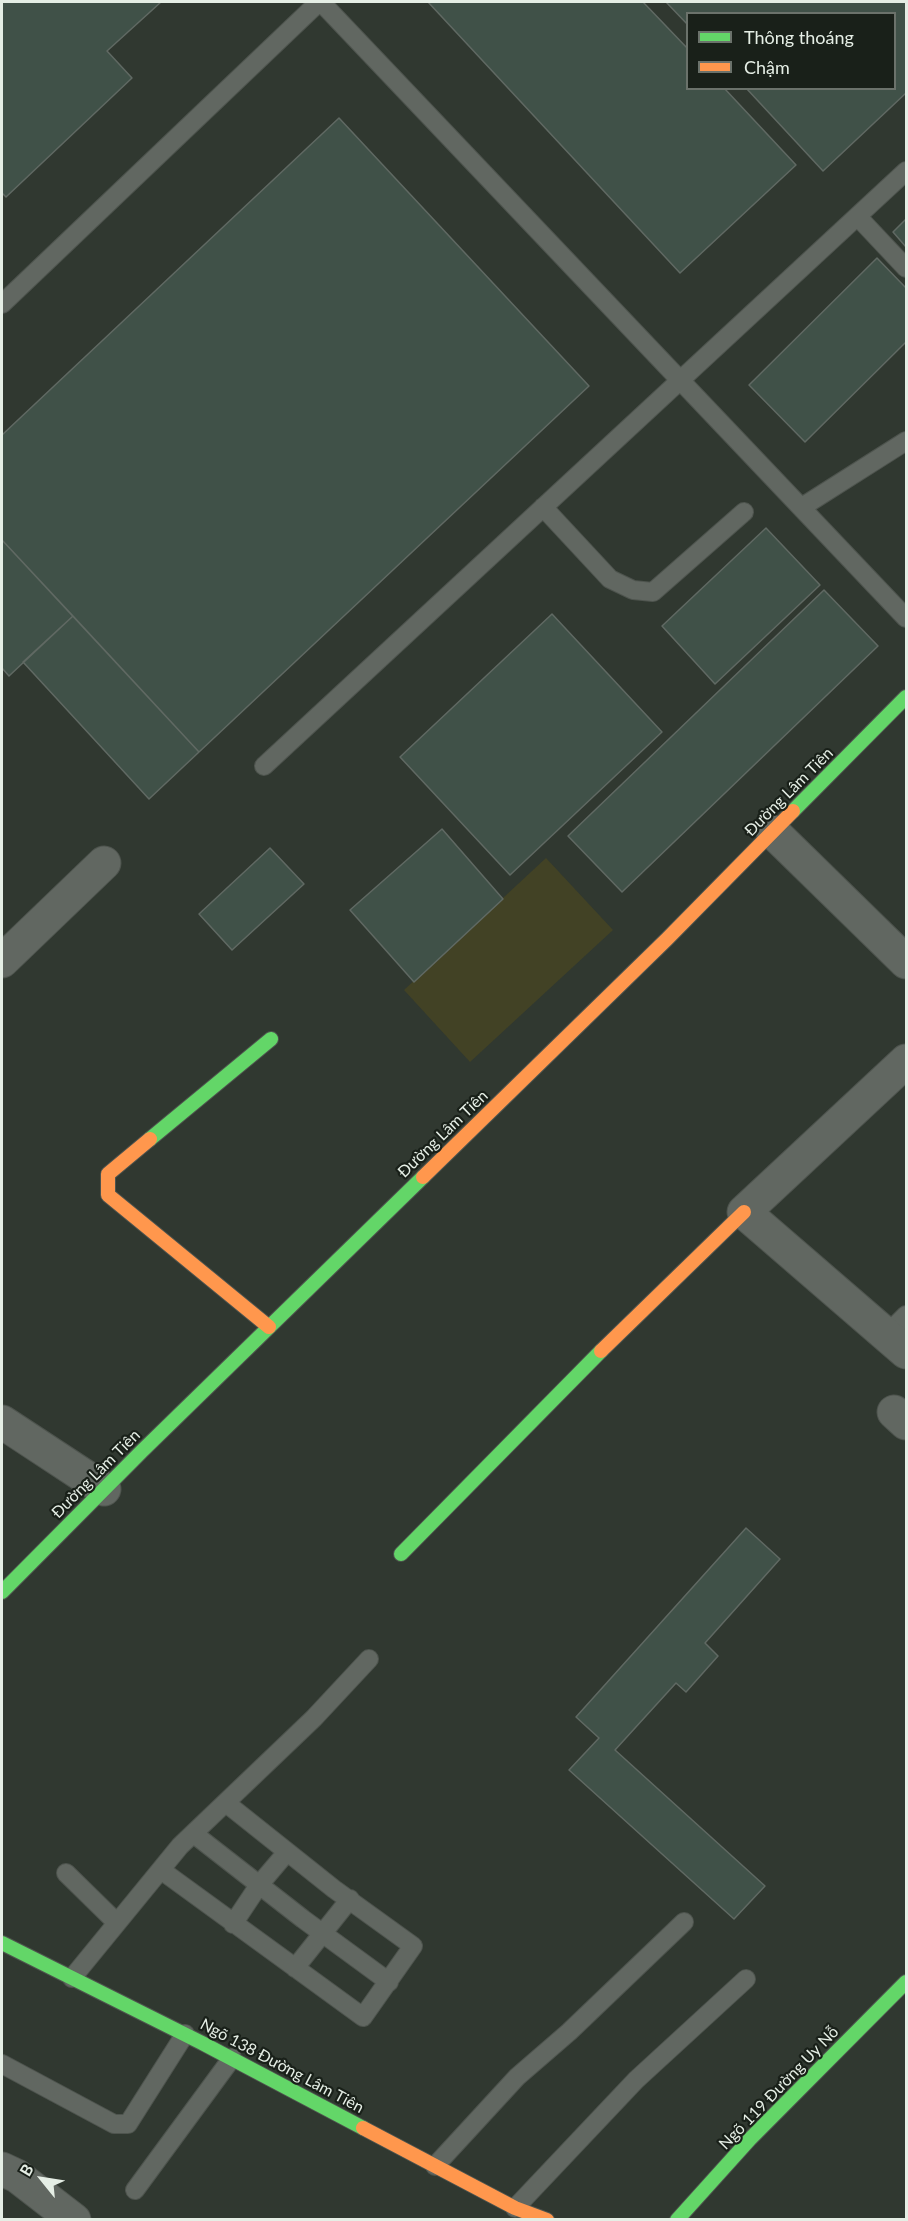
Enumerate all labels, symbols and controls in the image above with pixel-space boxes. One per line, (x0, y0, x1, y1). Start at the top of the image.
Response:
legend (686, 12, 896, 90)
text: Thông thoáng (744, 26, 854, 48)
text: Chậm (744, 56, 790, 78)
street label: Đường Lâm Tiên (741, 744, 837, 840)
street label: Đường Lâm Tiên (394, 1086, 492, 1182)
street label: Đường Lâm Tiên (48, 1426, 144, 1522)
street label: Ngõ 138 Đường Lâm Tiên (197, 2015, 367, 2117)
street label: Ngõ 119 Đường Uy Nỗ (715, 2022, 843, 2154)
north arrow (12, 2149, 72, 2209)
text: B (15, 2160, 37, 2179)

